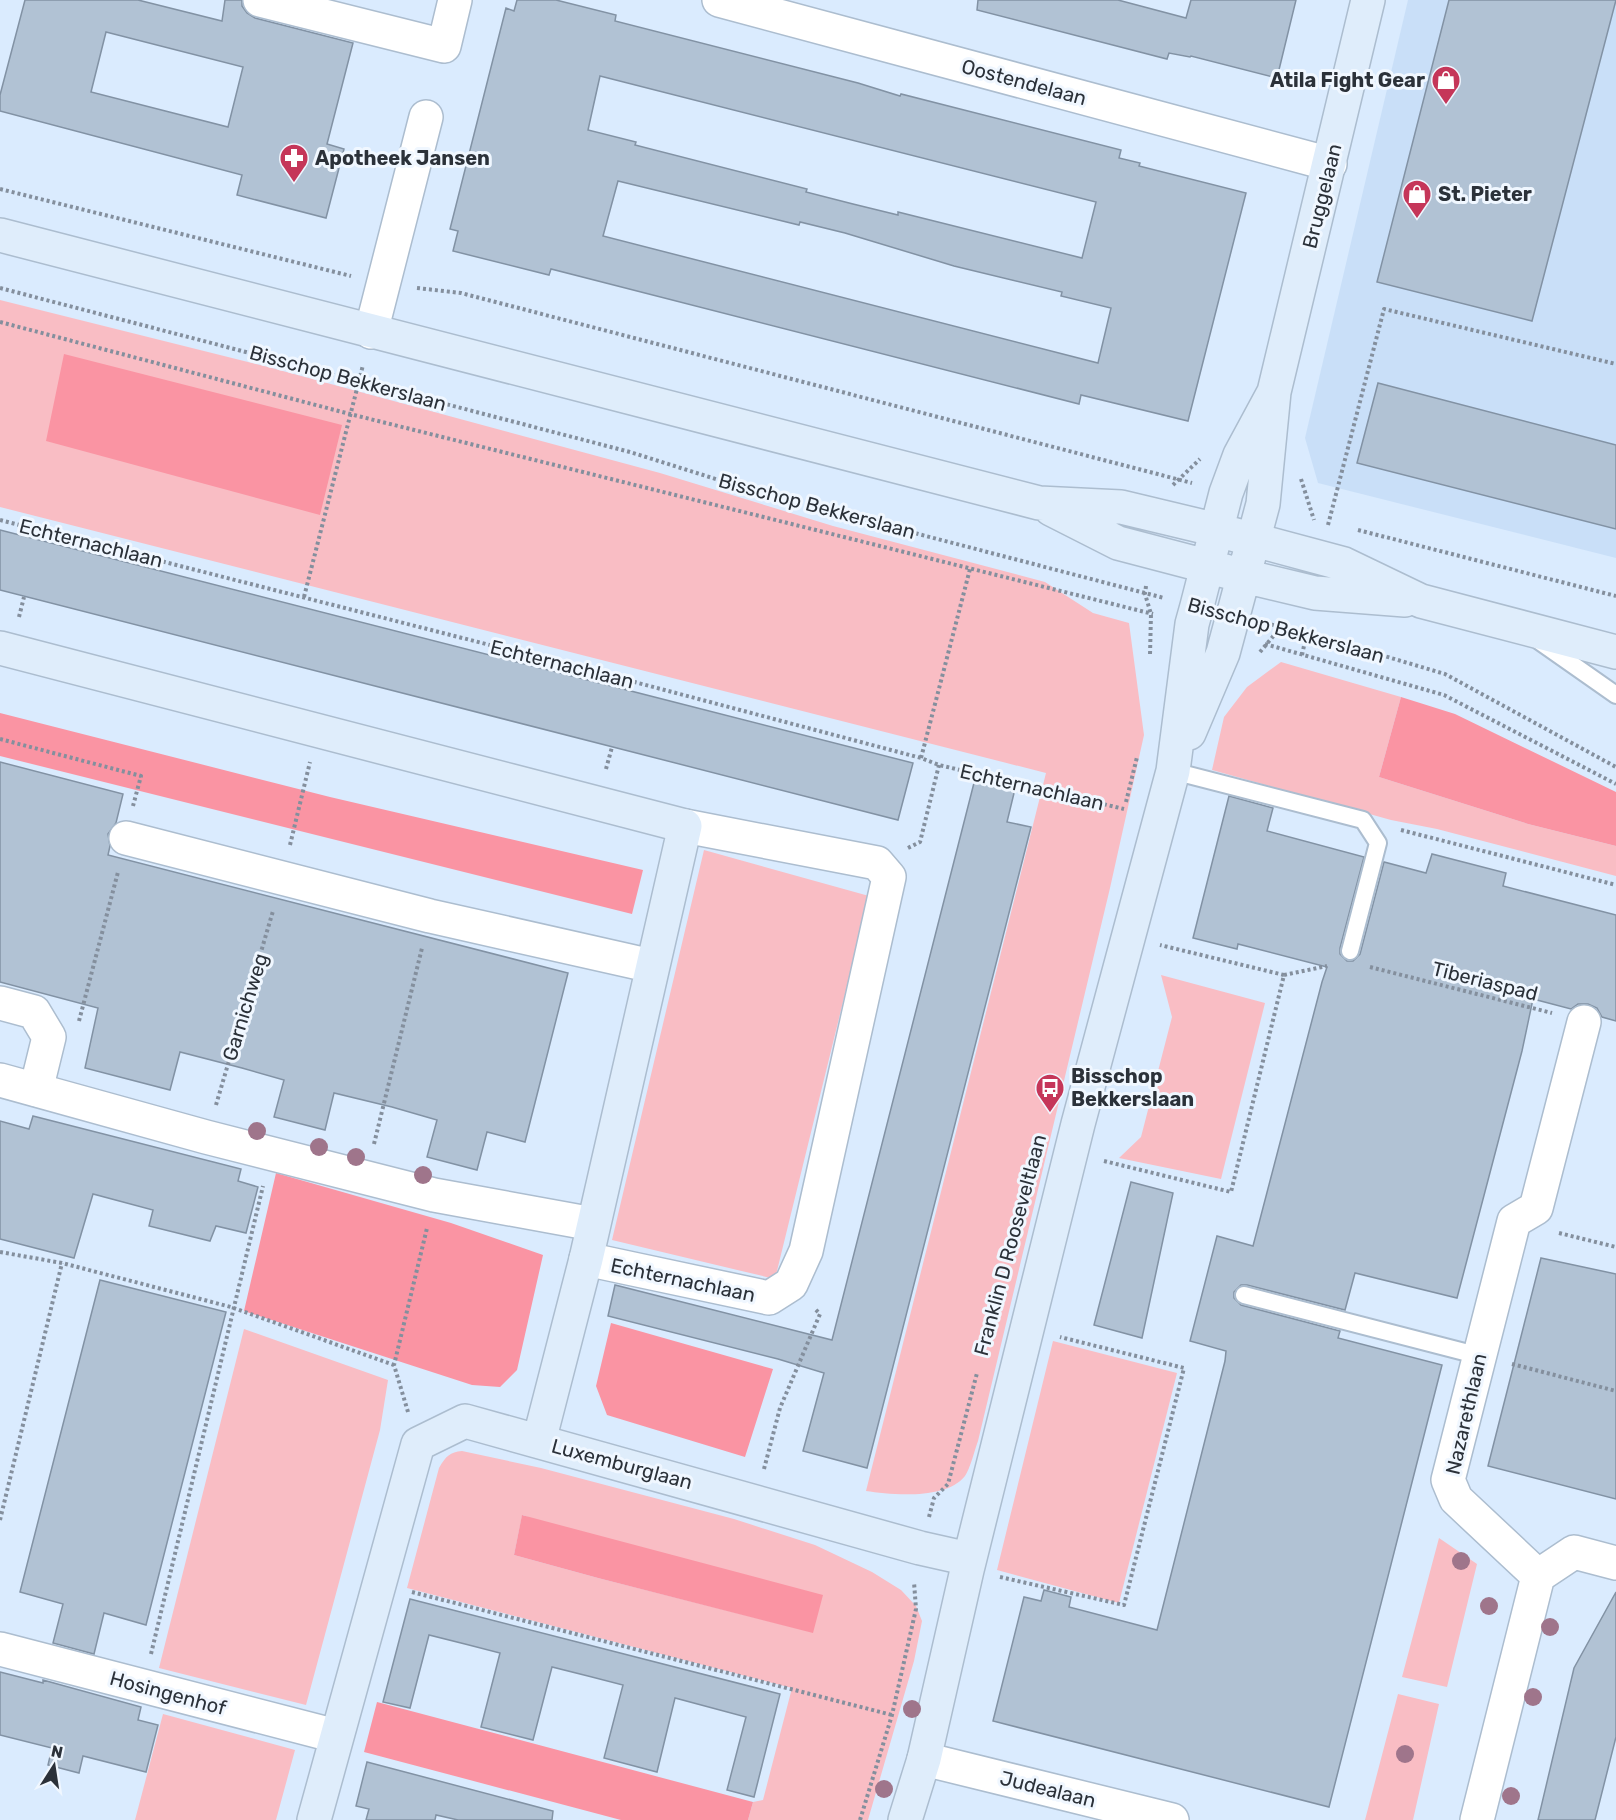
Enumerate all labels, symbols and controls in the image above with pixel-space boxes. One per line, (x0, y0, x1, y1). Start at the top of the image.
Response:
street label: Oostendelaan (959, 54, 1089, 110)
shop icon: Atila Fight Gear (1430, 64, 1462, 106)
place label: Atila Fight Gear (1270, 68, 1425, 92)
street label: Bruggelaan (1297, 141, 1347, 251)
pharmacy icon: Apotheek Jansen (278, 142, 310, 184)
place label: Apotheek Jansen (315, 146, 490, 170)
shop icon: St. Pieter (1401, 178, 1433, 220)
place label: St. Pieter (1438, 182, 1532, 206)
street label: Bisschop Bekkerslaan (247, 340, 449, 416)
street label: Bisschop Bekkerslaan (716, 468, 918, 544)
street label: Echternachlaan (17, 514, 165, 572)
street label: Bisschop Bekkerslaan (1185, 592, 1387, 668)
street label: Echternachlaan (488, 635, 636, 693)
street label: Echternachlaan (958, 759, 1106, 815)
street label: Garnichweg (217, 950, 273, 1064)
street label: Tiberiaspad (1430, 956, 1540, 1006)
place label: Bisschop Bekkerslaan (1071, 1064, 1194, 1111)
bus stop icon: Bisschop Bekkerslaan (1034, 1072, 1066, 1114)
street label: Franklin D Rooseveltlaan (969, 1132, 1051, 1358)
street label: Echternachlaan (609, 1253, 757, 1307)
street label: Nazarethlaan (1440, 1351, 1492, 1477)
street label: Luxemburglaan (549, 1434, 695, 1494)
street label: Hosingenhof (107, 1666, 229, 1720)
north arrow (24, 1736, 84, 1796)
text: N (49, 1741, 65, 1762)
street label: Judealaan (998, 1766, 1098, 1812)

